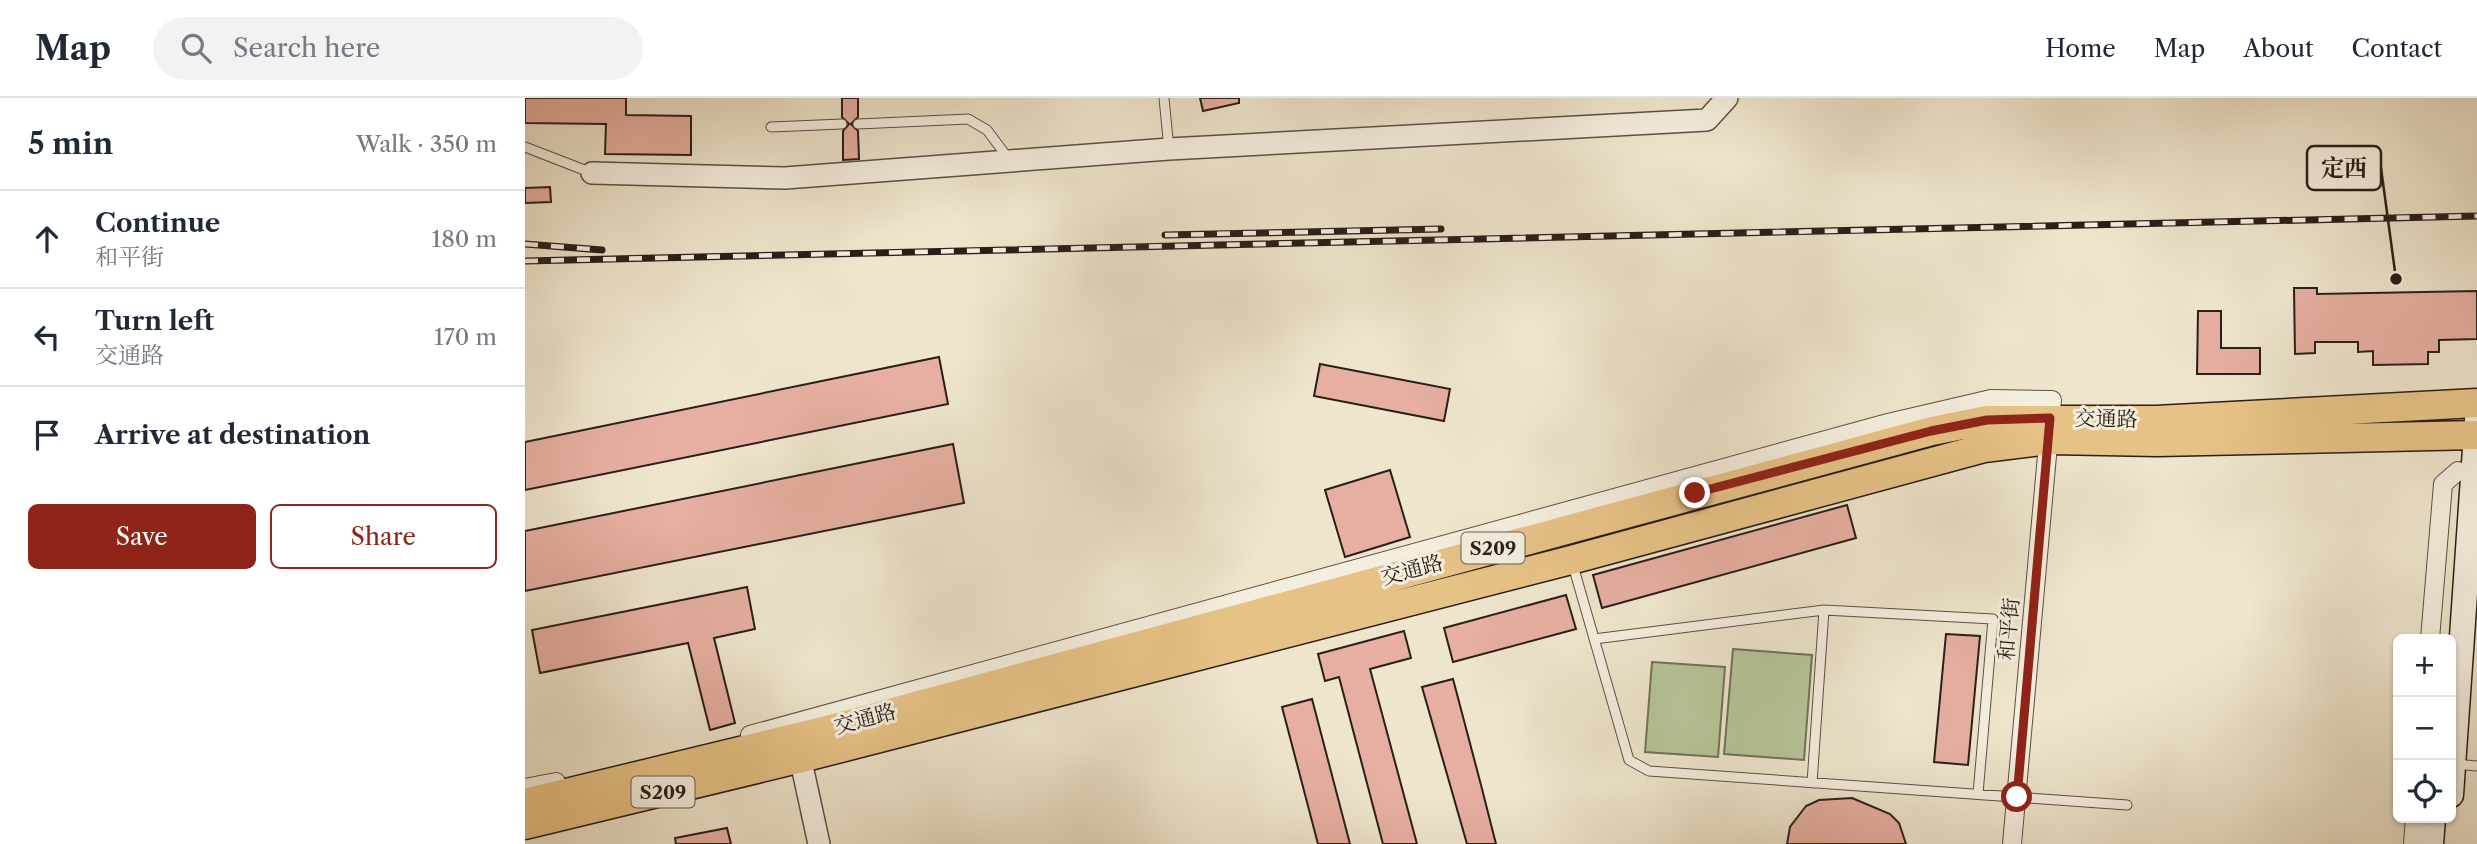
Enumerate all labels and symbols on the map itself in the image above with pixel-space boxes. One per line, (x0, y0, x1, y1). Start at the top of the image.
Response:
callout: 定西 (2307, 146, 2381, 190)
text: 定西 (2321, 154, 2367, 182)
street label: 交通路 (2074, 405, 2138, 432)
route end (1679, 477, 1710, 508)
road number: S209 (1461, 533, 1525, 564)
street label: 交通路 (1378, 549, 1446, 590)
street label: 和平街 (1993, 596, 2024, 661)
street label: 交通路 (831, 698, 899, 739)
road number: S209 (631, 776, 695, 807)
route start (2001, 781, 2032, 812)

